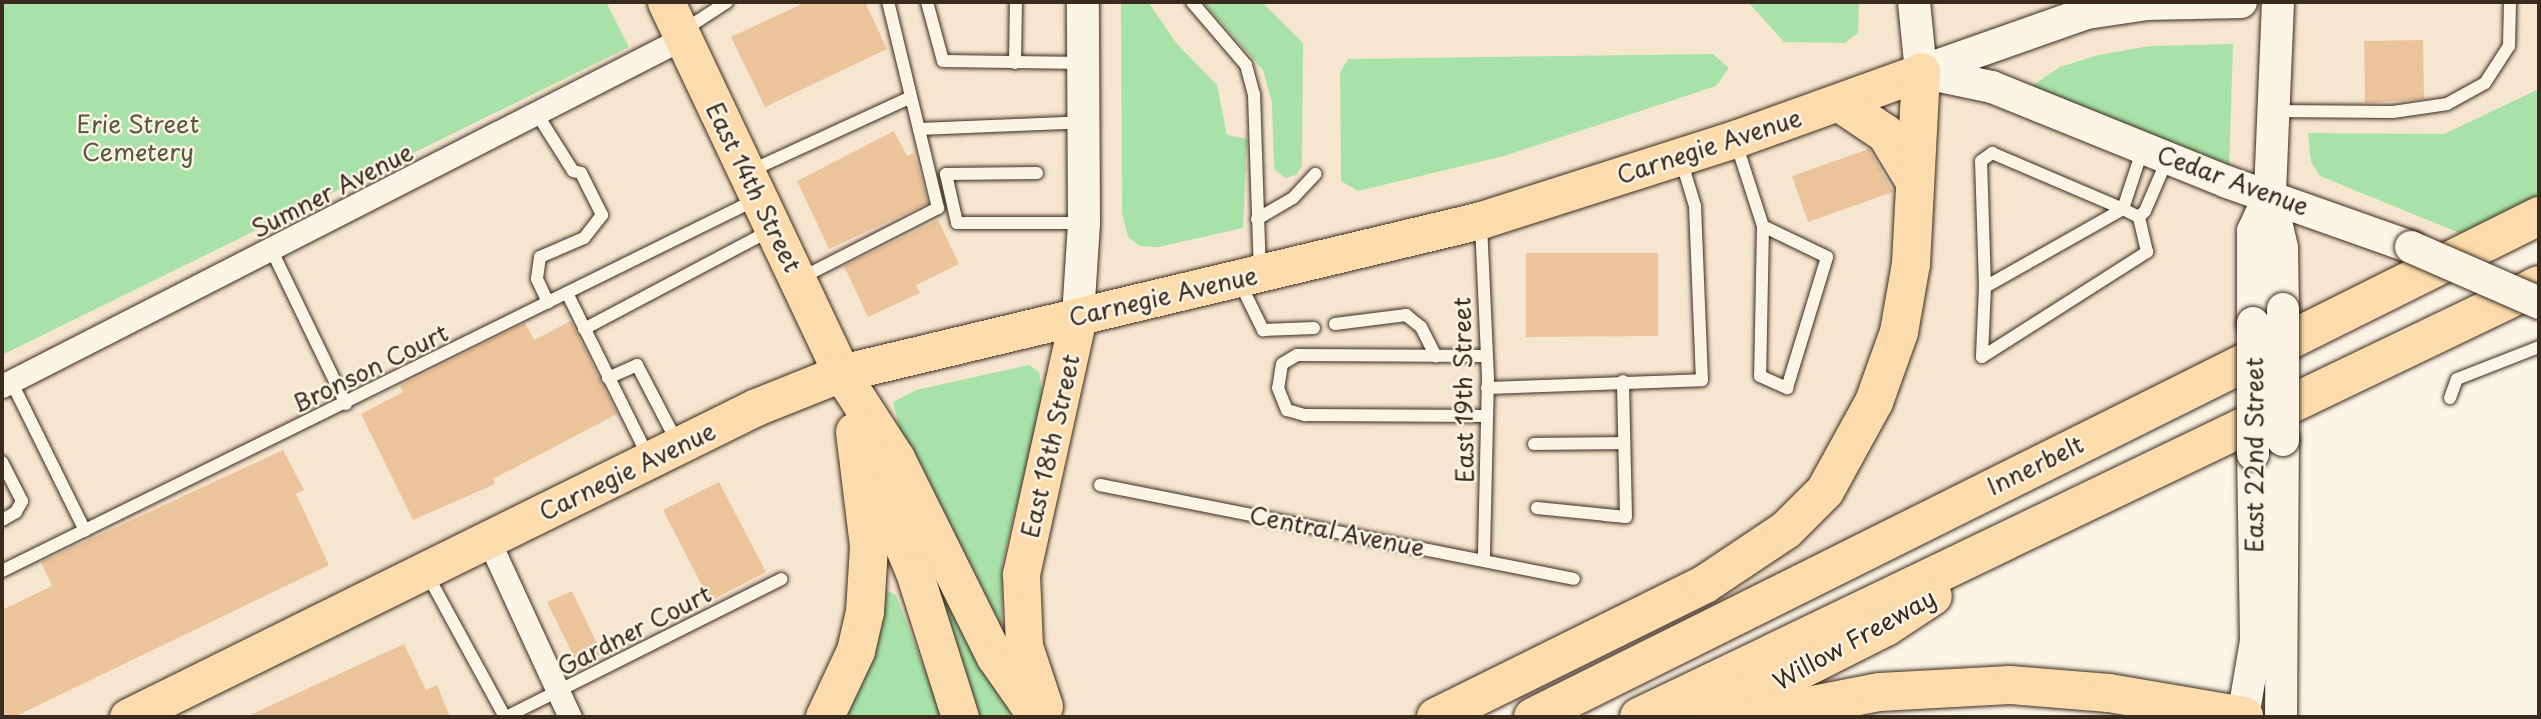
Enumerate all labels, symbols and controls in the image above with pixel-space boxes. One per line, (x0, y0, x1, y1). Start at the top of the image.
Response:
street label: East 14th Street (700, 97, 808, 277)
street label: Carnegie Avenue (1612, 102, 1806, 190)
park label: Erie Street Cemetery (76, 110, 200, 166)
street label: Sumner Avenue (246, 137, 418, 243)
street label: Cedar Avenue (2153, 139, 2313, 221)
street label: Carnegie Avenue (1065, 260, 1261, 332)
street label: East 19th Street (1447, 297, 1479, 483)
street label: Bronson Court (288, 318, 452, 418)
street label: East 18th Street (1015, 352, 1085, 540)
street label: East 22nd Street (2240, 356, 2268, 554)
street label: Carnegie Avenue (534, 416, 720, 526)
street label: Innerbelt (1982, 429, 2088, 501)
street label: Central Avenue (1247, 500, 1427, 562)
street label: Gardner Court (552, 579, 716, 681)
street label: Willow Freeway (1768, 582, 1940, 696)

